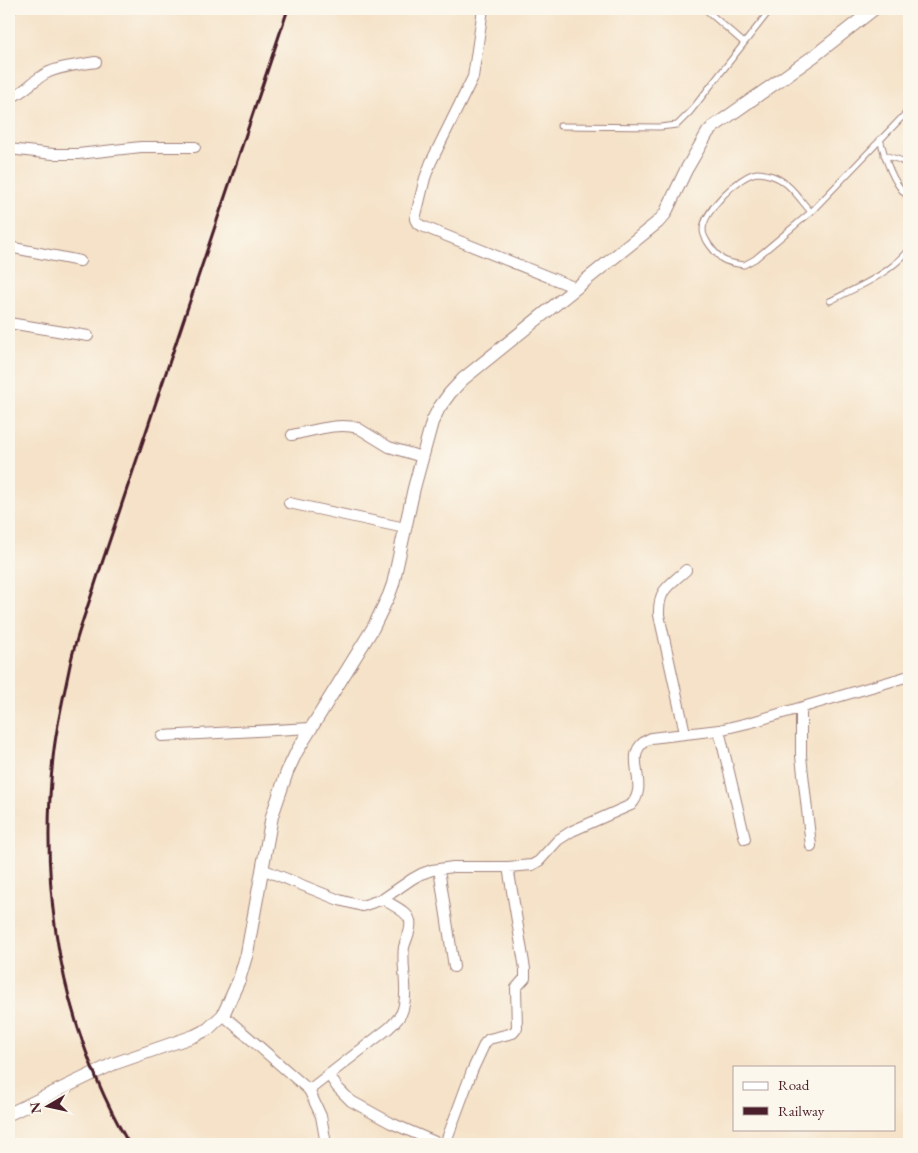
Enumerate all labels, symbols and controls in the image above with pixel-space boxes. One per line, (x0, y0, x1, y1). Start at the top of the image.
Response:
legend (733, 1066, 896, 1130)
text: Road (778, 1075, 810, 1094)
north arrow (22, 1080, 72, 1130)
text: N (25, 1100, 45, 1115)
text: Railway (778, 1101, 825, 1120)

